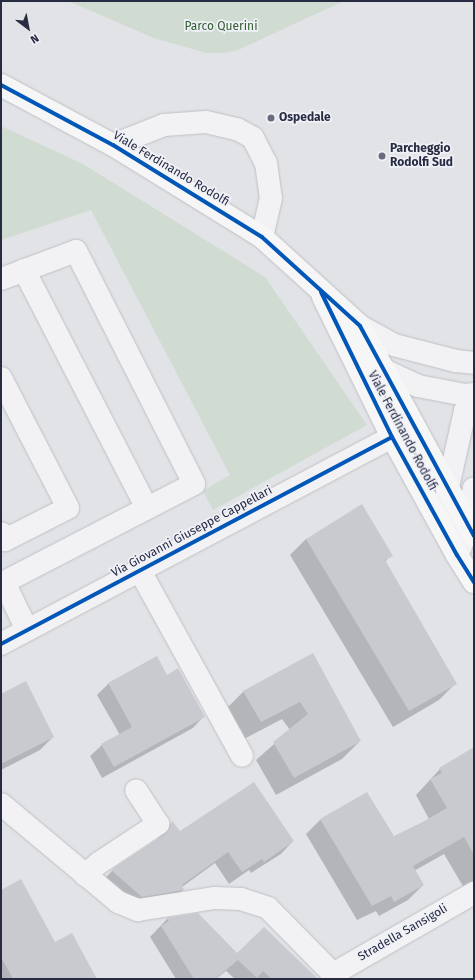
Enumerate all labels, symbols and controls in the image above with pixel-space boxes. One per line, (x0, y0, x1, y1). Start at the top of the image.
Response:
north arrow (8, 8, 48, 48)
park label: Parco Querini (184, 20, 258, 34)
text: N (28, 31, 41, 46)
place label: Ospedale (279, 111, 331, 125)
marker: Ospedale (266, 113, 276, 123)
street label: Viale Ferdinando Rodolfi (110, 129, 232, 209)
place label: Parcheggio Rodolfi Sud (390, 142, 453, 170)
marker: Parcheggio Rodolfi Sud (377, 151, 387, 161)
street label: Viale Ferdinando Rodolfi (364, 369, 440, 493)
street label: Via Giovanni Giuseppe Cappellari (109, 483, 275, 581)
street label: Stradella Sansigoli (356, 902, 450, 964)

